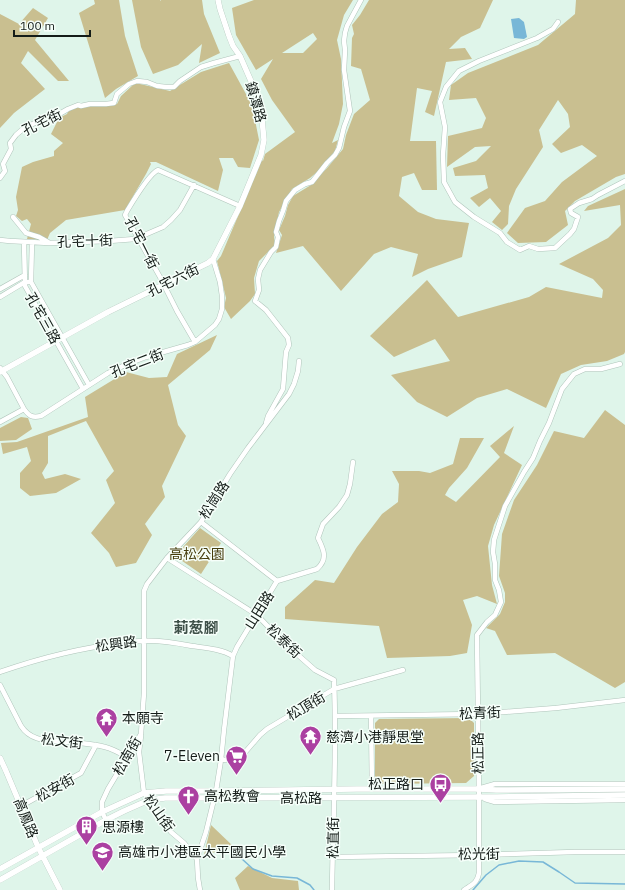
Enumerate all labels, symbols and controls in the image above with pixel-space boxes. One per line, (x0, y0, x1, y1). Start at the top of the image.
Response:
scale bar (14, 12, 90, 38)
text: 100 m (20, 18, 55, 33)
street label: 鎮潭路 (242, 79, 270, 125)
street label: 孔宅街 (19, 105, 65, 139)
street label: 孔宅一街 (121, 214, 163, 272)
street label: 孔宅十街 (57, 231, 113, 251)
street label: 孔宅六街 (144, 260, 202, 300)
street label: 孔宅三路 (22, 289, 64, 347)
street label: 孔宅二街 (108, 345, 166, 381)
street label: 松崗路 (195, 477, 233, 523)
park label: 高松公園 (169, 545, 225, 563)
street label: 山田路 (240, 587, 278, 633)
district label: 莿葱腳 (173, 618, 219, 637)
street label: 松泰街 (263, 620, 305, 662)
street label: 松興路 (94, 632, 138, 656)
street label: 松頂街 (283, 687, 329, 725)
street label: 松青街 (459, 703, 501, 723)
temple icon: 本願寺 (93, 705, 119, 738)
place label: 本願寺 (122, 709, 164, 727)
temple icon: 慈濟小港靜思堂 (297, 724, 323, 757)
place label: 慈濟小港靜思堂 (326, 728, 424, 746)
street label: 松文街 (40, 730, 84, 752)
street label: 松正路 (469, 732, 487, 774)
street label: 松南街 (109, 733, 145, 779)
supermarket icon: 7-Eleven (223, 743, 249, 776)
place label: 7-Eleven (164, 747, 220, 765)
street label: 松安街 (32, 770, 78, 806)
bus stop icon: 松正路口 (427, 771, 453, 804)
place label: 松正路口 (368, 775, 424, 793)
church icon: 高松教會 (175, 783, 201, 816)
place label: 高松教會 (204, 787, 260, 805)
street label: 高松路 (280, 789, 322, 807)
street label: 松山街 (140, 791, 178, 835)
street label: 高鳳路 (10, 795, 42, 841)
building icon: 思源樓 (73, 814, 99, 847)
street label: 松直街 (324, 817, 342, 859)
place label: 思源樓 (102, 818, 144, 836)
school or university icon: 高雄市小港區太平國民小學 (90, 839, 116, 872)
place label: 高雄市小港區太平國民小學 (118, 843, 286, 861)
street label: 松光街 (458, 845, 500, 863)

